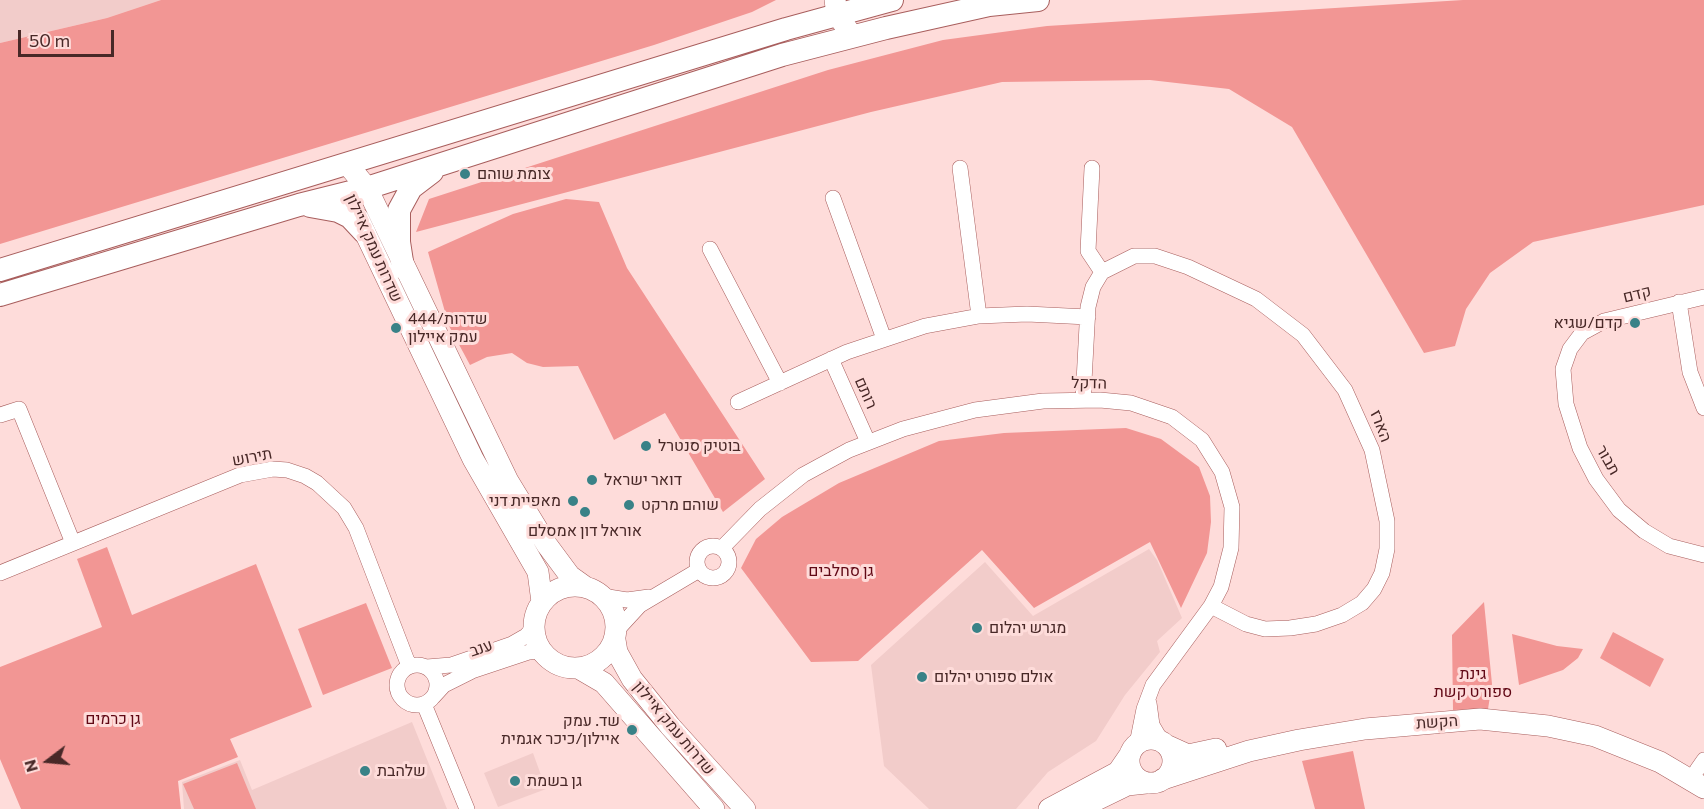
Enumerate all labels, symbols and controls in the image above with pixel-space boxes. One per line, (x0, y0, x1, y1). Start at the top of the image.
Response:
scale bar (21, 18, 117, 56)
text: 50 m (29, 29, 70, 51)
place label: צומת שוהם (477, 164, 551, 184)
marker: צומת שוהם (458, 167, 472, 181)
street label: שדרות עמק איילון (342, 191, 406, 305)
street label: קדם (1621, 281, 1653, 307)
place label: 444/שדרות עמק איילון (408, 309, 488, 347)
place label: קדם/שגיא (1553, 313, 1623, 333)
marker: קדם/שגיא (1628, 316, 1642, 330)
marker: 444/שדרות עמק איילון (389, 321, 403, 335)
street label: הדקל (1071, 373, 1107, 393)
street label: רותם (851, 374, 881, 412)
street label: הארז (1366, 407, 1396, 445)
place label: בוטיק סנטרל (658, 436, 741, 456)
marker: בוטיק סנטרל (639, 439, 653, 453)
street label: תבור (1592, 442, 1624, 478)
street label: תירוש (230, 444, 274, 470)
place label: דואר ישראל (604, 470, 682, 490)
marker: דואר ישראל (585, 473, 599, 487)
place label: מאפיית דני (489, 491, 561, 511)
marker: מאפיית דני (566, 494, 580, 508)
place label: שוהם מרקט (641, 495, 719, 515)
marker: שוהם מרקט (622, 498, 636, 512)
marker: אוראל דון אמסלם (578, 505, 592, 519)
place label: אוראל דון אמסלם (528, 521, 642, 541)
park label: גן סחלבים (808, 561, 874, 581)
place label: מגרש יהלום (989, 618, 1066, 638)
marker: מגרש יהלום (970, 621, 984, 635)
street label: ענב (467, 635, 495, 661)
park label: גינת ספורט קשת (1434, 664, 1512, 702)
place label: אולם ספורט יהלום (934, 667, 1053, 687)
marker: אולם ספורט יהלום (915, 670, 929, 684)
street label: שדרות עמק איילון (629, 677, 719, 779)
park label: גן כרמים (85, 709, 141, 729)
place label: שד. עמק איילון/כיכר אגמית (501, 711, 620, 749)
street label: הקשת (1415, 711, 1459, 733)
marker: שד. עמק איילון/כיכר אגמית (625, 723, 639, 737)
north arrow (18, 731, 78, 791)
text: N (19, 758, 41, 774)
place label: שלהבת (377, 761, 426, 781)
marker: שלהבת (358, 764, 372, 778)
place label: גן בשמת (527, 771, 582, 791)
marker: גן בשמת (508, 774, 522, 788)

